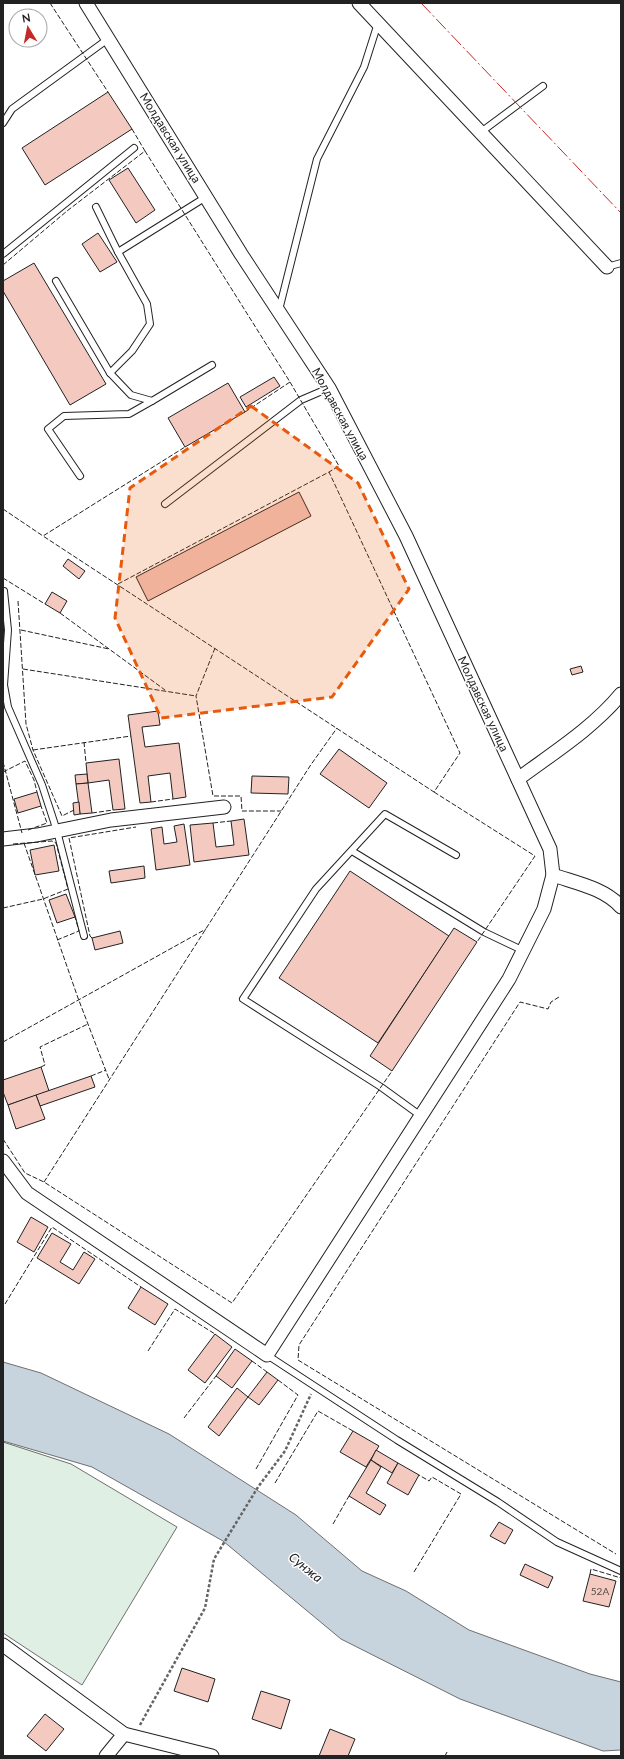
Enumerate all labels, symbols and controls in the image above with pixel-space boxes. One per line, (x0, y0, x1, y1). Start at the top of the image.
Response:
north arrow (8, 8, 48, 48)
text: N (21, 11, 31, 25)
street label: Молдавская улица (137, 90, 204, 186)
street label: Молдавская улица (309, 365, 372, 463)
street label: Молдавская улица (455, 654, 512, 754)
water label: Сунжа (286, 1549, 326, 1586)
house number: 52А (591, 1585, 609, 1597)

